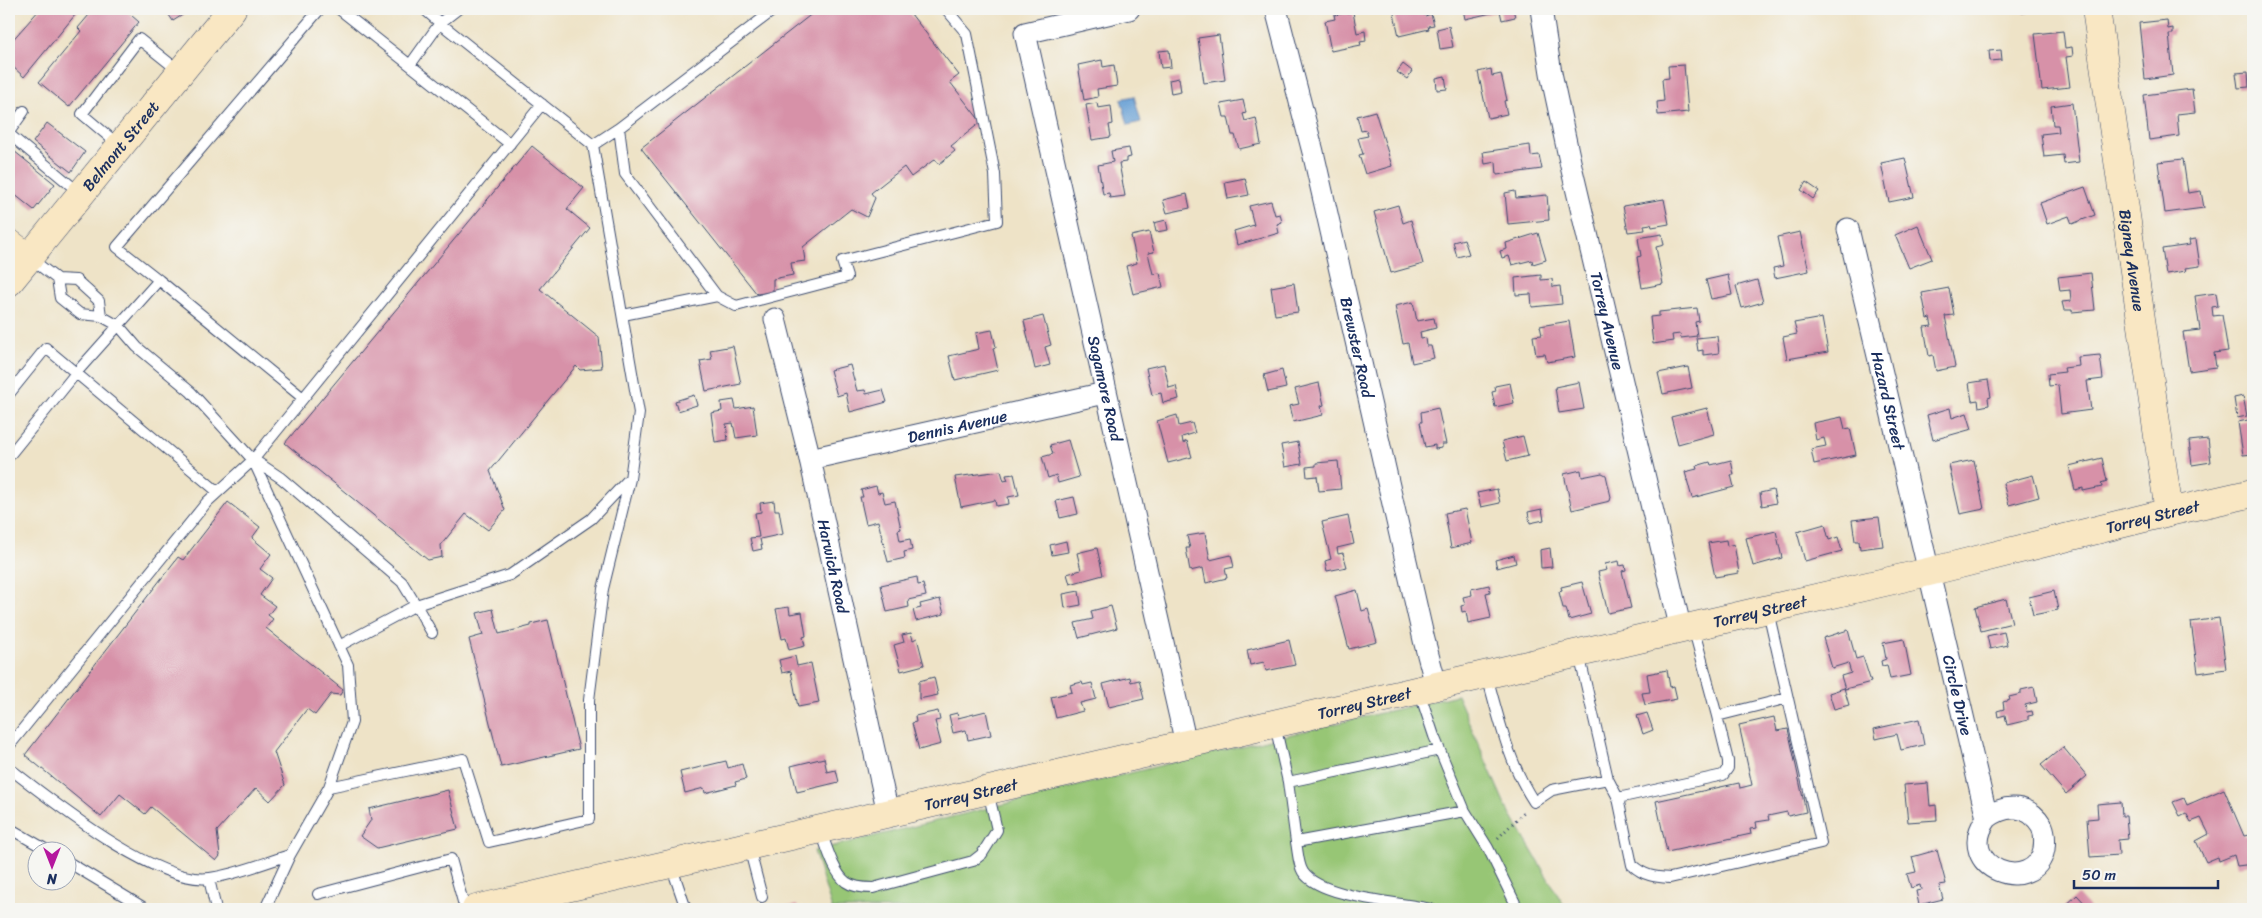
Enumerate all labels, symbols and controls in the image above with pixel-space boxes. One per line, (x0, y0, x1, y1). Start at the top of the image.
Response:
street label: Belmont Street (74, 94, 166, 198)
street label: Bigney Avenue (2111, 207, 2154, 313)
street label: Torrey Avenue (1582, 269, 1633, 373)
street label: Brewster Road (1332, 294, 1383, 402)
street label: Sagamore Road (1079, 333, 1132, 446)
street label: Hazard Street (1863, 348, 1914, 453)
street label: Dennis Avenue (905, 401, 1010, 451)
street label: Torrey Street (2103, 491, 2203, 542)
street label: Harwich Road (809, 516, 858, 618)
street label: Torrey Street (1710, 586, 1810, 636)
street label: Circle Drive (1934, 652, 1982, 739)
street label: Torrey Street (1315, 678, 1415, 728)
street label: Torrey Street (921, 769, 1021, 819)
north arrow (28, 840, 78, 890)
scale bar (2074, 858, 2218, 890)
text: 50 m (2082, 862, 2117, 888)
text: N (47, 866, 58, 891)

